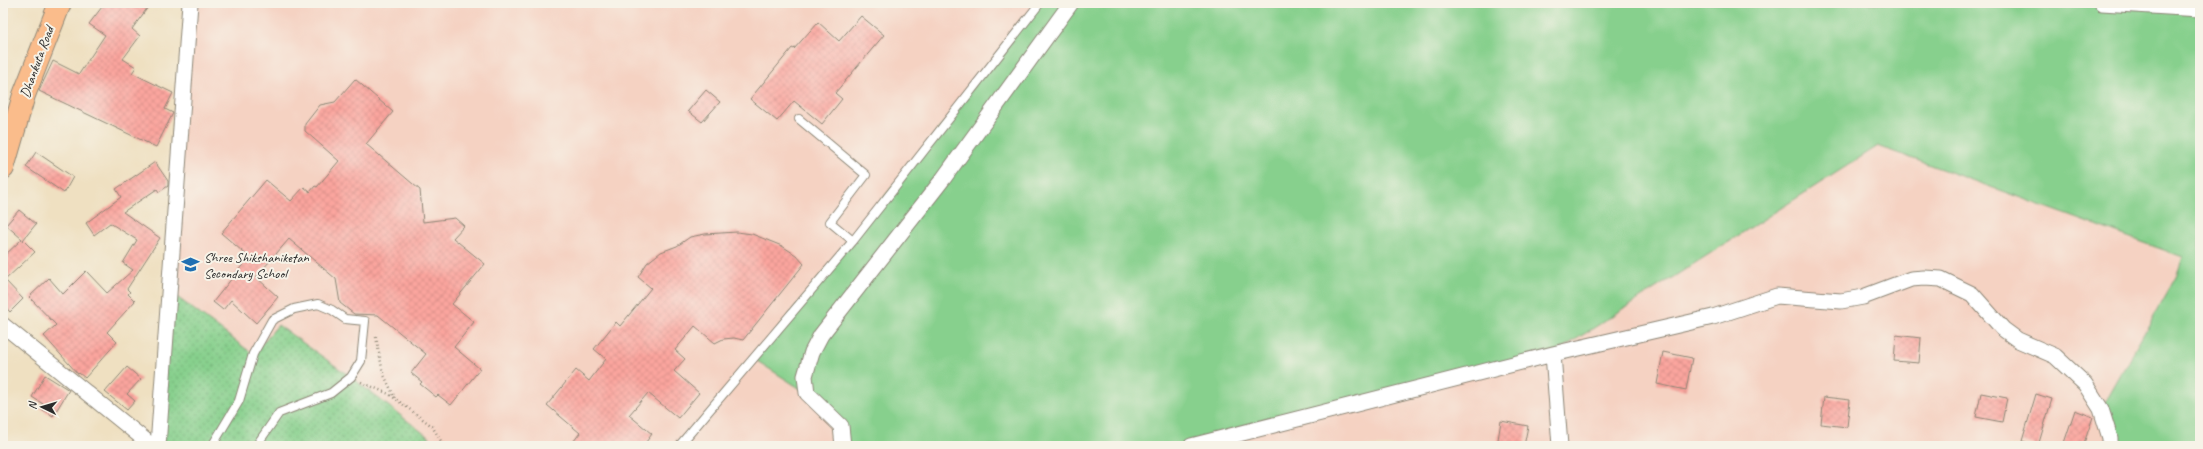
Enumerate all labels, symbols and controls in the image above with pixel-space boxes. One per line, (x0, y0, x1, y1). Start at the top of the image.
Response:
street label: Dhankuta Road (16, 22, 59, 100)
place label: Shree Shikshaniketan Secondary School (204, 249, 310, 282)
school or university icon: Shree Shikshaniketan Secondary School (181, 255, 201, 275)
north arrow (22, 387, 62, 427)
text: N (25, 400, 39, 410)

